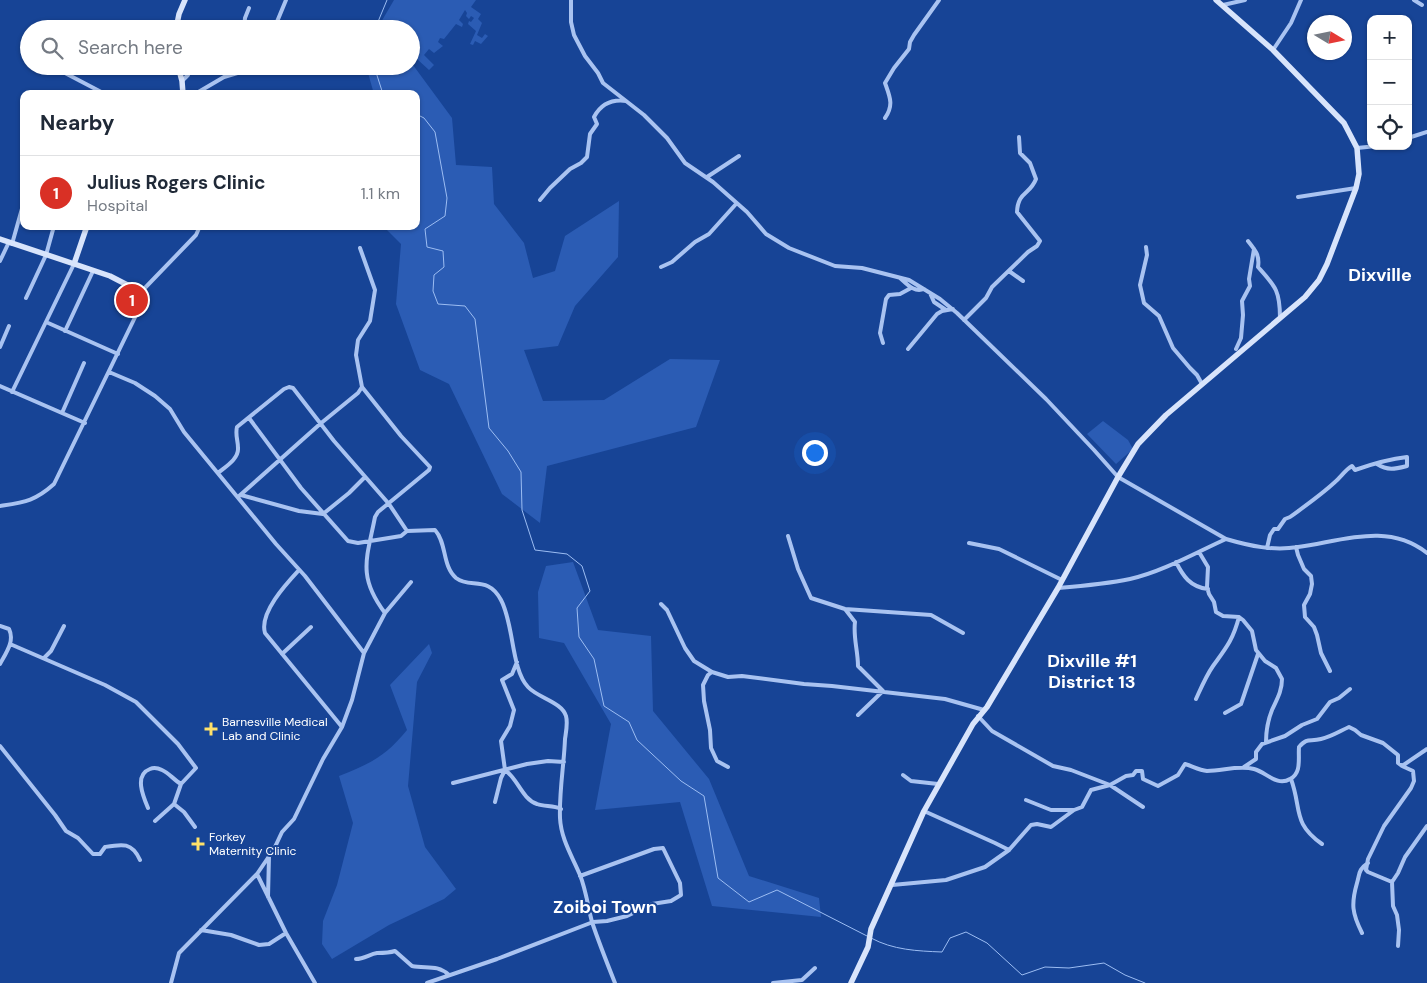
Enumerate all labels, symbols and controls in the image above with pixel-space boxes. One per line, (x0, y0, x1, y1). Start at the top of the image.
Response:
north arrow (1307, 15, 1352, 60)
map controls (1367, 15, 1412, 150)
button: + (1367, 15, 1412, 60)
search box (20, 20, 420, 75)
icon: search (38, 34, 66, 62)
text: Search here (78, 35, 183, 60)
button: − (1367, 60, 1412, 105)
button: locate (1367, 105, 1412, 150)
text: Nearby (40, 109, 114, 137)
text: Julius Rogers Clinic (87, 170, 265, 195)
text: 1 (53, 183, 59, 204)
text: 1.1 km (361, 183, 400, 204)
text: Hospital (87, 195, 148, 216)
district label: Dixville (1348, 263, 1412, 287)
pin: 1 (116, 281, 148, 319)
your location (802, 440, 828, 466)
district label: Dixville #1 District 13 (1047, 649, 1137, 694)
place label: Barnesville Medical Lab and Clinic (222, 714, 328, 744)
marker: Barnesville Medical Lab and Clinic (204, 722, 218, 736)
place label: Forkey Maternity Clinic (209, 829, 297, 859)
marker: Forkey Maternity Clinic (191, 837, 205, 851)
district label: Zoiboi Town (553, 895, 657, 919)

